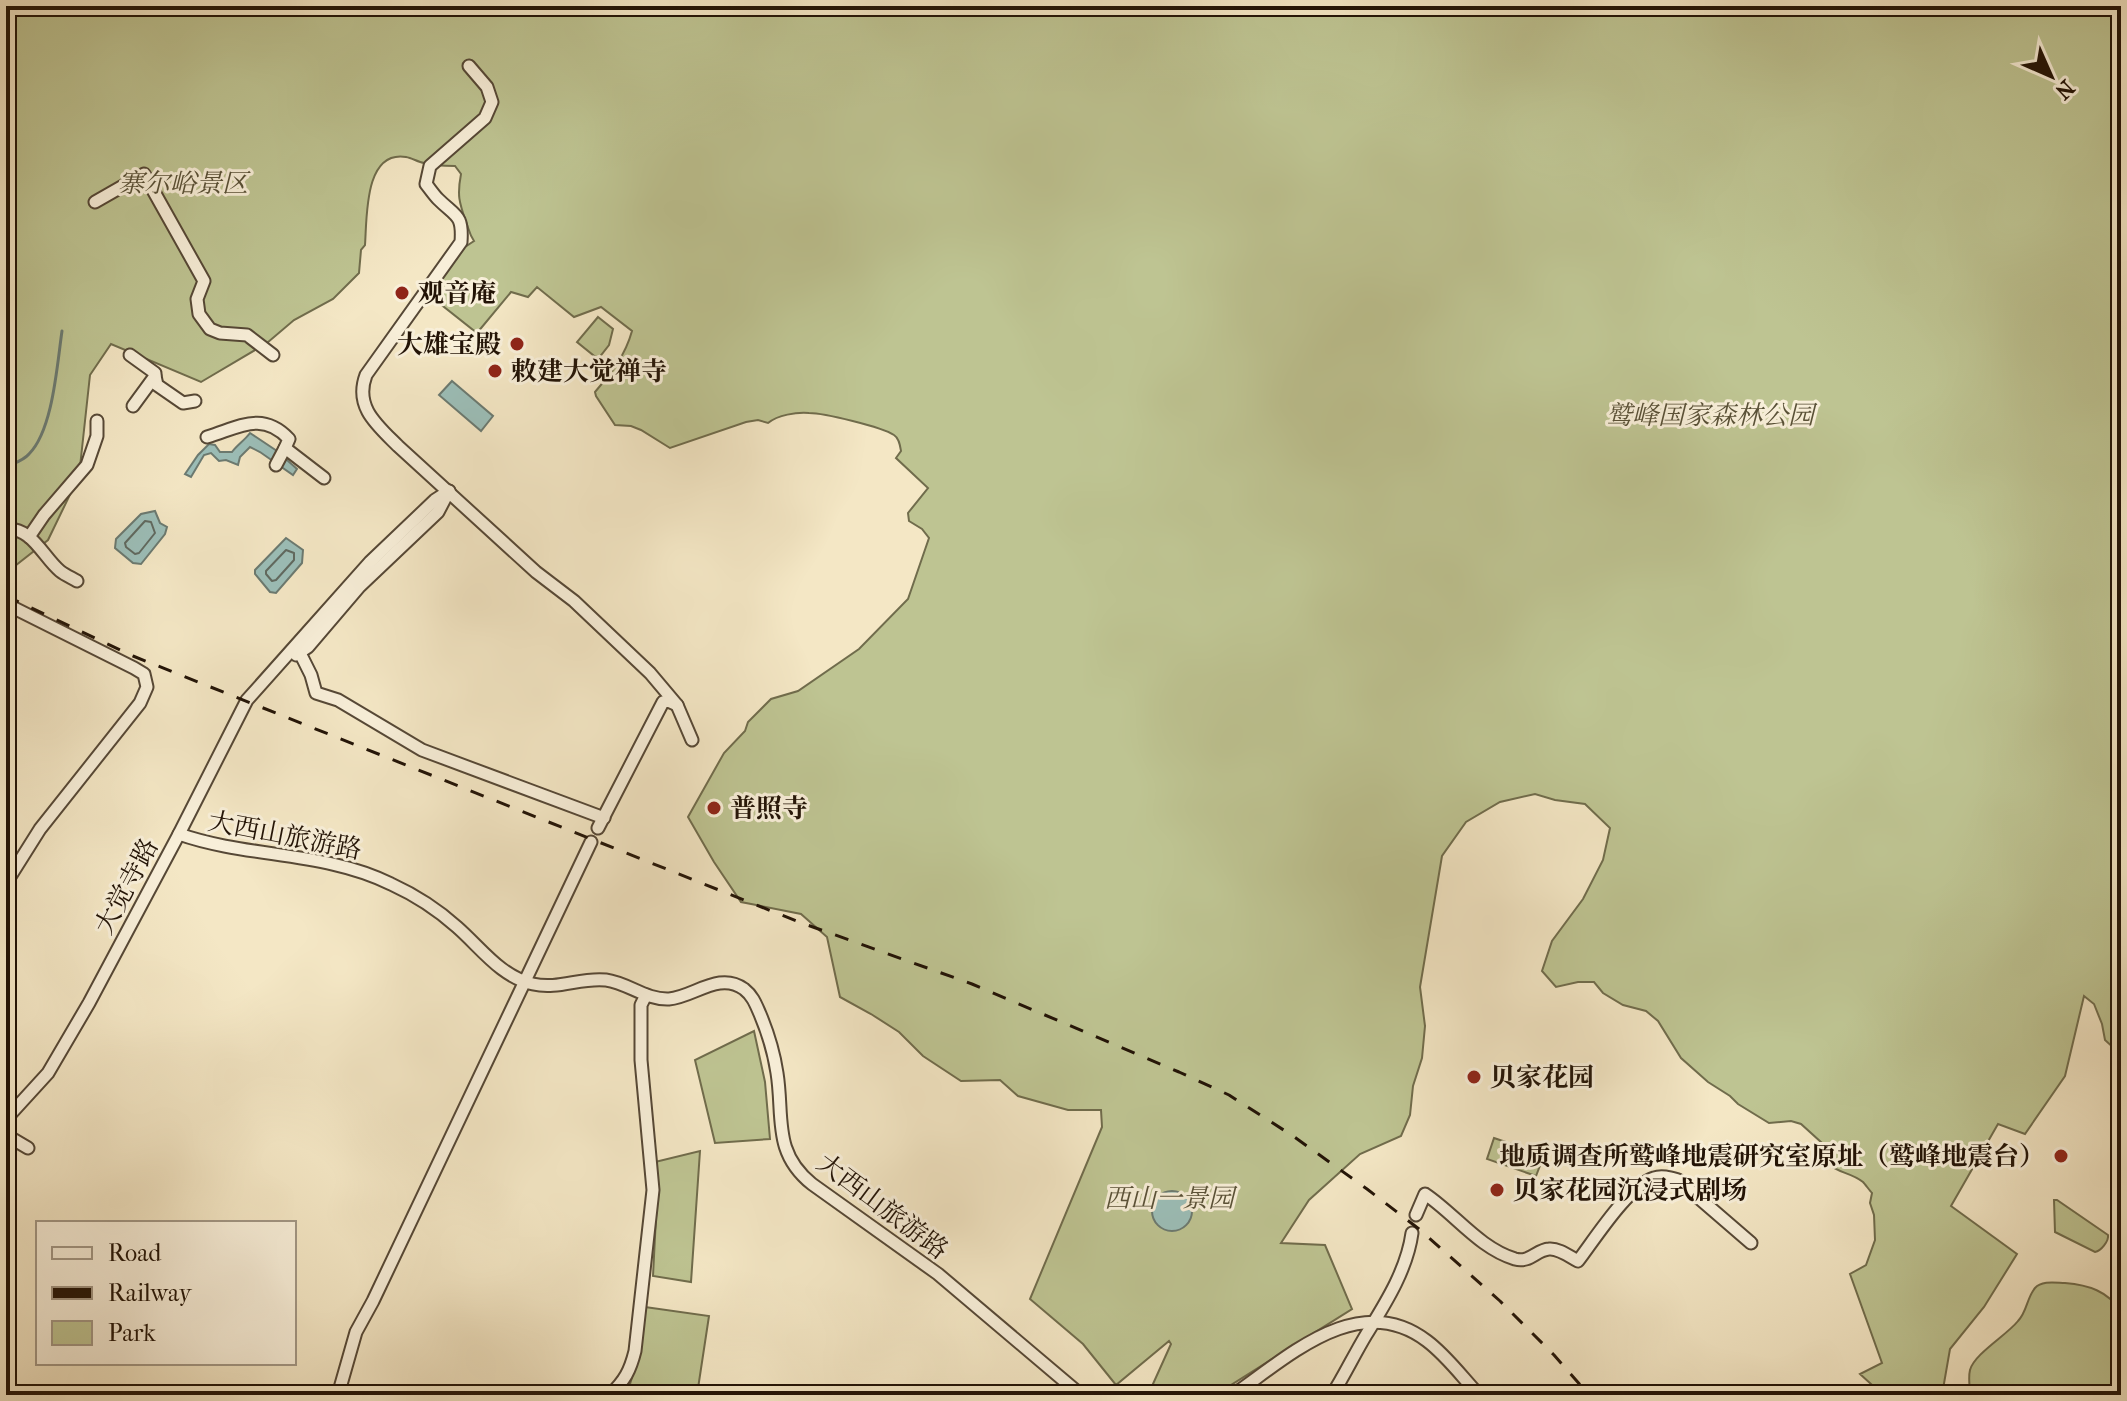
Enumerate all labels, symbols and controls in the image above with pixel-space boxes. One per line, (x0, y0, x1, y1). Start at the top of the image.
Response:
north arrow (2011, 36, 2091, 116)
text: N (2049, 74, 2080, 105)
park label: 寨尔峪景区 (118, 168, 251, 199)
place label: 观音庵 (418, 278, 496, 309)
marker: 观音庵 (393, 284, 411, 302)
place label: 大雄宝殿 (397, 329, 501, 360)
marker: 大雄宝殿 (508, 335, 526, 353)
place label: 敕建大觉禅寺 (511, 356, 667, 387)
marker: 敕建大觉禅寺 (486, 362, 504, 380)
park label: 鹫峰国家森林公园 (1606, 400, 1818, 431)
place label: 普照寺 (730, 793, 808, 824)
marker: 普照寺 (705, 799, 723, 817)
street label: 大西山旅游路 (205, 805, 364, 866)
street label: 大觉寺路 (88, 833, 165, 939)
place label: 贝家花园 (1490, 1062, 1594, 1093)
marker: 贝家花园 (1465, 1068, 1483, 1086)
place label: 地质调查所鹫峰地震研究室原址（鹫峰地震台） (1499, 1141, 2045, 1172)
street label: 大西山旅游路 (811, 1147, 954, 1266)
marker: 地质调查所鹫峰地震研究室原址（鹫峰地震台） (2052, 1147, 2070, 1165)
place label: 贝家花园沉浸式剧场 (1513, 1175, 1747, 1206)
marker: 贝家花园沉浸式剧场 (1488, 1181, 1506, 1199)
park label: 西山一景园 (1104, 1183, 1238, 1214)
legend (36, 1221, 296, 1365)
text: Road (108, 1239, 162, 1267)
text: Railway (108, 1279, 193, 1307)
text: Park (108, 1319, 156, 1347)

